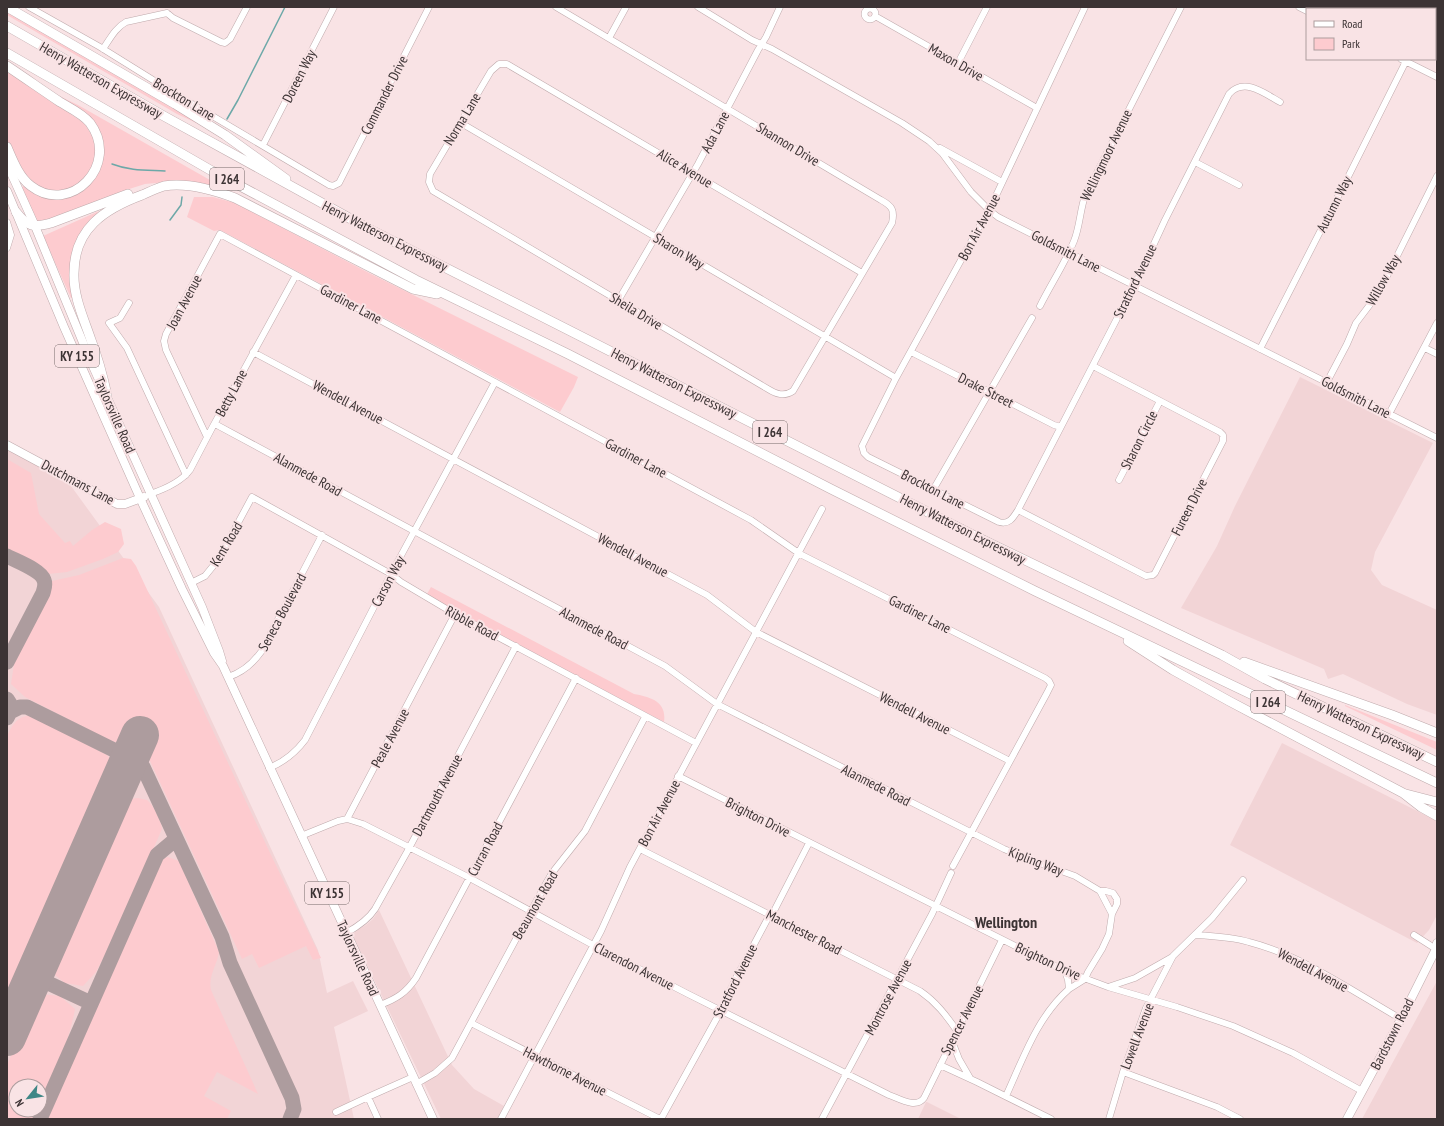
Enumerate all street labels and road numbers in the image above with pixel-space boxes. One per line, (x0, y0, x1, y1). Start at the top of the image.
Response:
street label: Henry Watterson Expressway (36, 38, 166, 123)
street label: Maxon Drive (925, 39, 987, 85)
street label: Doreen Way (278, 46, 320, 106)
street label: Commander Drive (356, 52, 412, 137)
street label: Brockton Lane (150, 74, 218, 125)
street label: Norma Lane (439, 89, 485, 149)
street label: Wellingmoor Avenue (1076, 106, 1136, 204)
street label: Ada Lane (697, 108, 733, 156)
street label: Shannon Drive (753, 118, 823, 170)
street label: Alice Avenue (654, 144, 716, 192)
road number: I 264 (210, 168, 244, 190)
street label: Autumn Way (1312, 172, 1356, 235)
street label: Bon Air Avenue (954, 190, 1004, 263)
street label: Henry Watterson Expressway (319, 197, 451, 276)
street label: Goldsmith Lane (1028, 226, 1104, 276)
street label: Sharon Way (650, 229, 708, 274)
street label: Stratford Avenue (1109, 241, 1161, 321)
street label: Willow Way (1362, 251, 1405, 309)
street label: Joan Avenue (162, 271, 206, 333)
street label: Gardiner Lane (317, 280, 385, 328)
street label: Sheila Drive (606, 288, 666, 334)
street label: Henry Watterson Expressway (608, 344, 740, 423)
road number: KY 155 (55, 345, 99, 367)
street label: Betty Lane (211, 366, 251, 420)
street label: Drake Street (955, 368, 1017, 412)
street label: Goldsmith Lane (1318, 372, 1394, 422)
street label: Taylorsville Road (90, 374, 140, 456)
street label: Wendell Avenue (310, 376, 386, 428)
street label: Sharon Circle (1116, 407, 1162, 473)
road number: I 264 (753, 421, 787, 443)
street label: Gardiner Lane (602, 434, 670, 482)
street label: Alanmede Road (271, 448, 345, 500)
street label: Dutchmans Lane (38, 455, 118, 509)
street label: Brockton Lane (898, 465, 968, 513)
street label: Fureen Drive (1167, 475, 1211, 539)
street label: Henry Watterson Expressway (897, 490, 1029, 569)
street label: Kent Road (206, 518, 246, 570)
street label: Wendell Avenue (595, 529, 671, 581)
street label: Carson Way (367, 552, 409, 610)
street label: Seneca Boulevard (254, 570, 310, 654)
street label: Gardiner Lane (886, 591, 954, 637)
street label: Ribble Road (442, 601, 502, 645)
street label: Alanmede Road (557, 602, 631, 654)
street label: Wendell Avenue (877, 687, 954, 739)
street label: Henry Watterson Expressway (1295, 687, 1428, 764)
road number: I 264 (1251, 691, 1285, 713)
street label: Peale Avenue (367, 705, 413, 771)
street label: Dartmouth Avenue (408, 751, 466, 839)
street label: Alanmede Road (838, 760, 914, 810)
street label: Bon Air Avenue (634, 776, 684, 849)
street label: Brighton Drive (723, 793, 793, 841)
street label: Curran Road (463, 819, 507, 879)
street label: Kipling Way (1006, 842, 1067, 880)
street label: Beaumont Road (508, 868, 562, 942)
road number: KY 155 (305, 882, 349, 904)
street label: Manchester Road (763, 905, 845, 959)
street label: Taylorsville Road (333, 917, 383, 999)
street label: Clarendon Avenue (591, 938, 677, 994)
street label: Brighton Drive (1012, 938, 1084, 984)
street label: Stratford Avenue (709, 941, 761, 1021)
street label: Wendell Avenue (1275, 944, 1351, 996)
street label: Montrose Avenue (860, 956, 916, 1038)
street label: Spencer Avenue (937, 982, 987, 1058)
street label: Bardstown Road (1366, 995, 1418, 1073)
street label: Lowell Avenue (1116, 1000, 1158, 1072)
street label: Hawthorne Avenue (520, 1042, 610, 1100)

